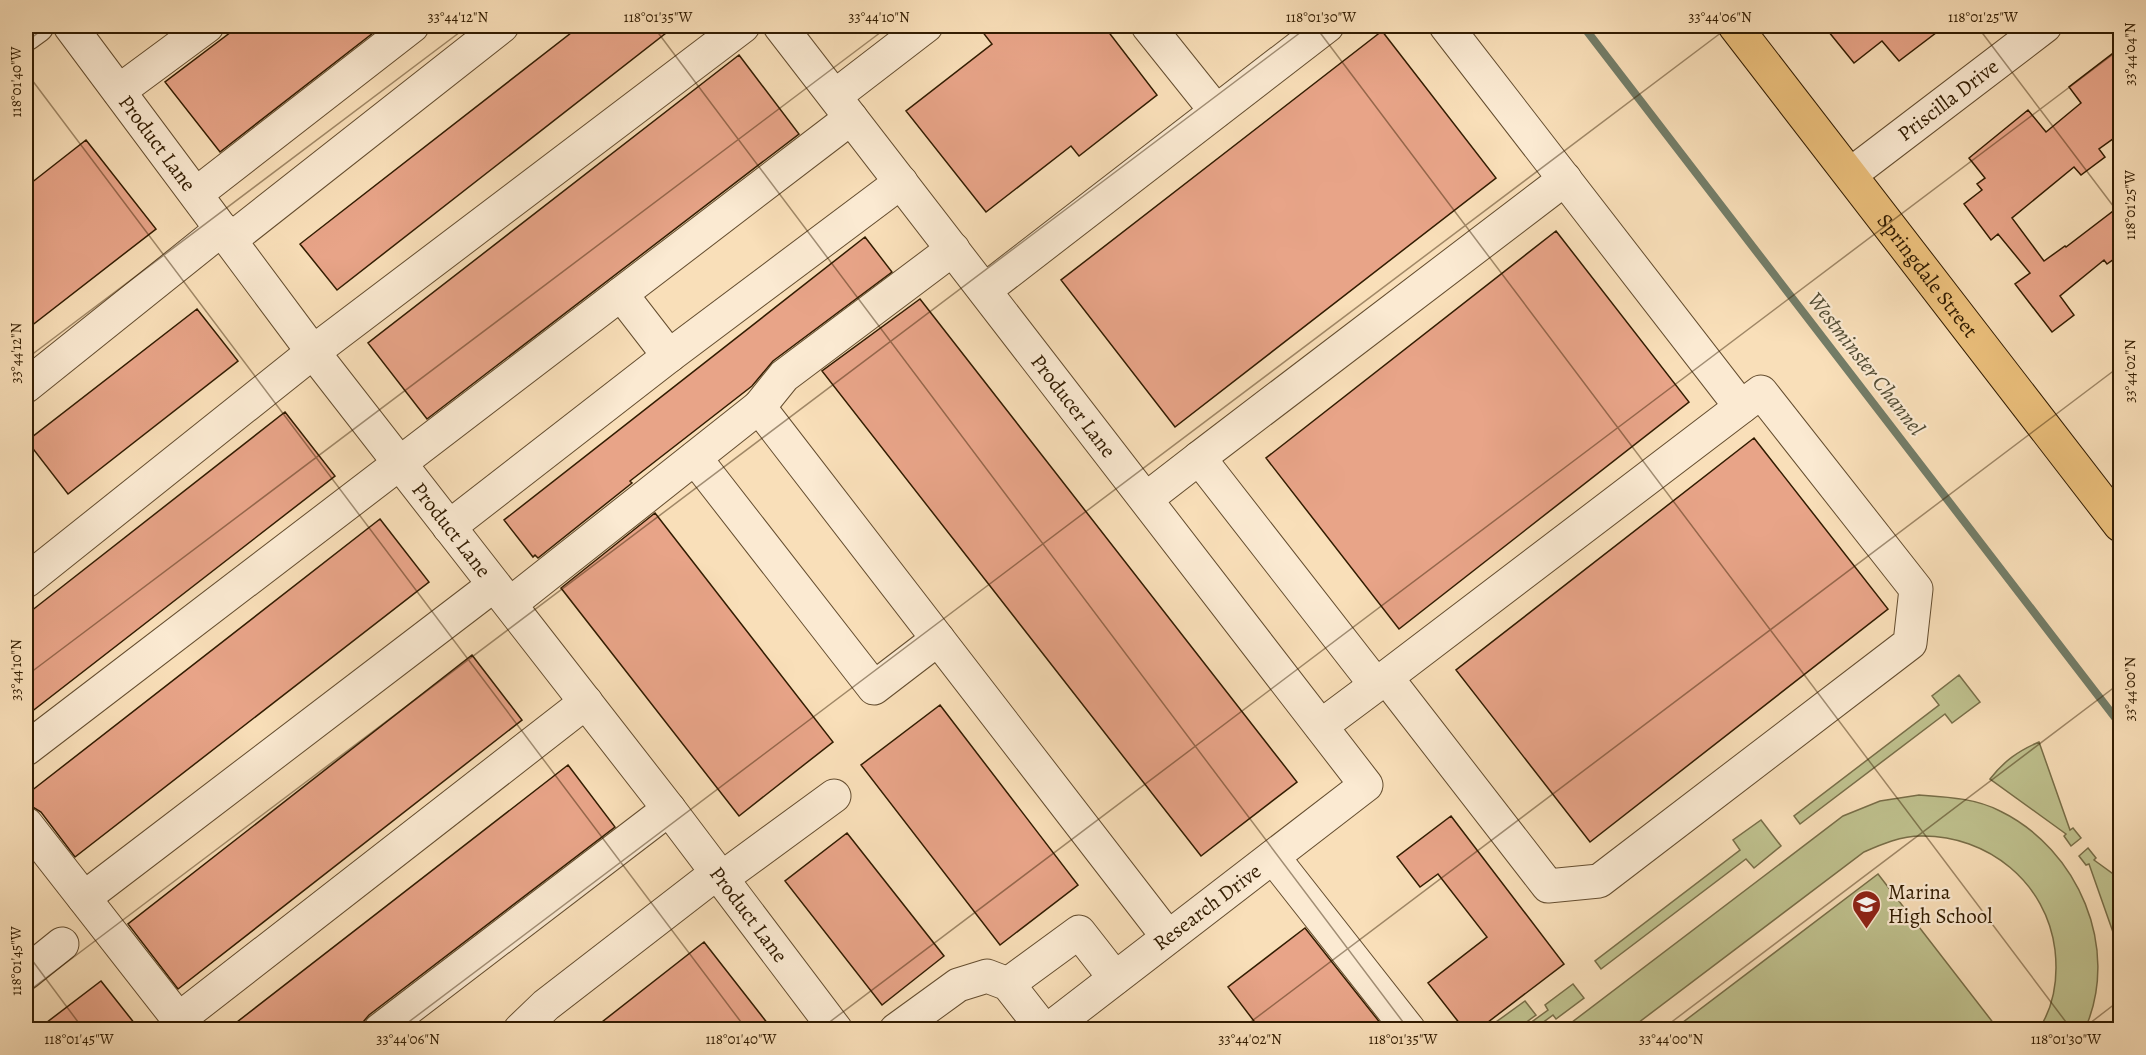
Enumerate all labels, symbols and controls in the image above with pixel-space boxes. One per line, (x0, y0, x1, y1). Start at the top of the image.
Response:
text: 33°44'12"N (428, 7, 489, 27)
text: 118°01'35"W (624, 7, 692, 27)
text: 33°44'10"N (848, 7, 910, 27)
text: 118°01'30"W (1286, 7, 1356, 27)
text: 33°44'06"N (1688, 7, 1752, 27)
text: 118°01'25"W (1948, 7, 2018, 27)
text: 33°44'04"N (2120, 22, 2140, 86)
text: 118°01'40"W (6, 46, 26, 118)
street label: Priscilla Drive (1892, 52, 2004, 148)
street label: Product Lane (112, 89, 202, 197)
text: 118°01'25"W (2120, 170, 2140, 240)
street label: Springdale Street (1871, 208, 1984, 343)
water label: Westminster Channel (1800, 286, 1932, 442)
text: 33°44'12"N (6, 322, 26, 383)
text: 33°44'02"N (2120, 339, 2140, 403)
street label: Producer Lane (1024, 348, 1122, 464)
street label: Product Lane (406, 476, 498, 583)
text: 33°44'10"N (6, 639, 26, 701)
text: 33°44'00"N (2120, 657, 2140, 721)
street label: Research Drive (1147, 857, 1267, 957)
street label: Product Lane (703, 861, 794, 968)
place label: Marina High School (1888, 878, 1992, 930)
school or university icon: Marina High School (1851, 888, 1883, 930)
text: 118°01'45"W (6, 926, 26, 996)
text: 118°01'45"W (44, 1029, 114, 1049)
text: 33°44'06"N (376, 1029, 440, 1049)
text: 118°01'40"W (705, 1029, 777, 1049)
text: 33°44'02"N (1218, 1029, 1282, 1049)
text: 118°01'35"W (1369, 1029, 1437, 1049)
text: 33°44'00"N (1639, 1029, 1703, 1049)
text: 118°01'30"W (2031, 1029, 2101, 1049)

